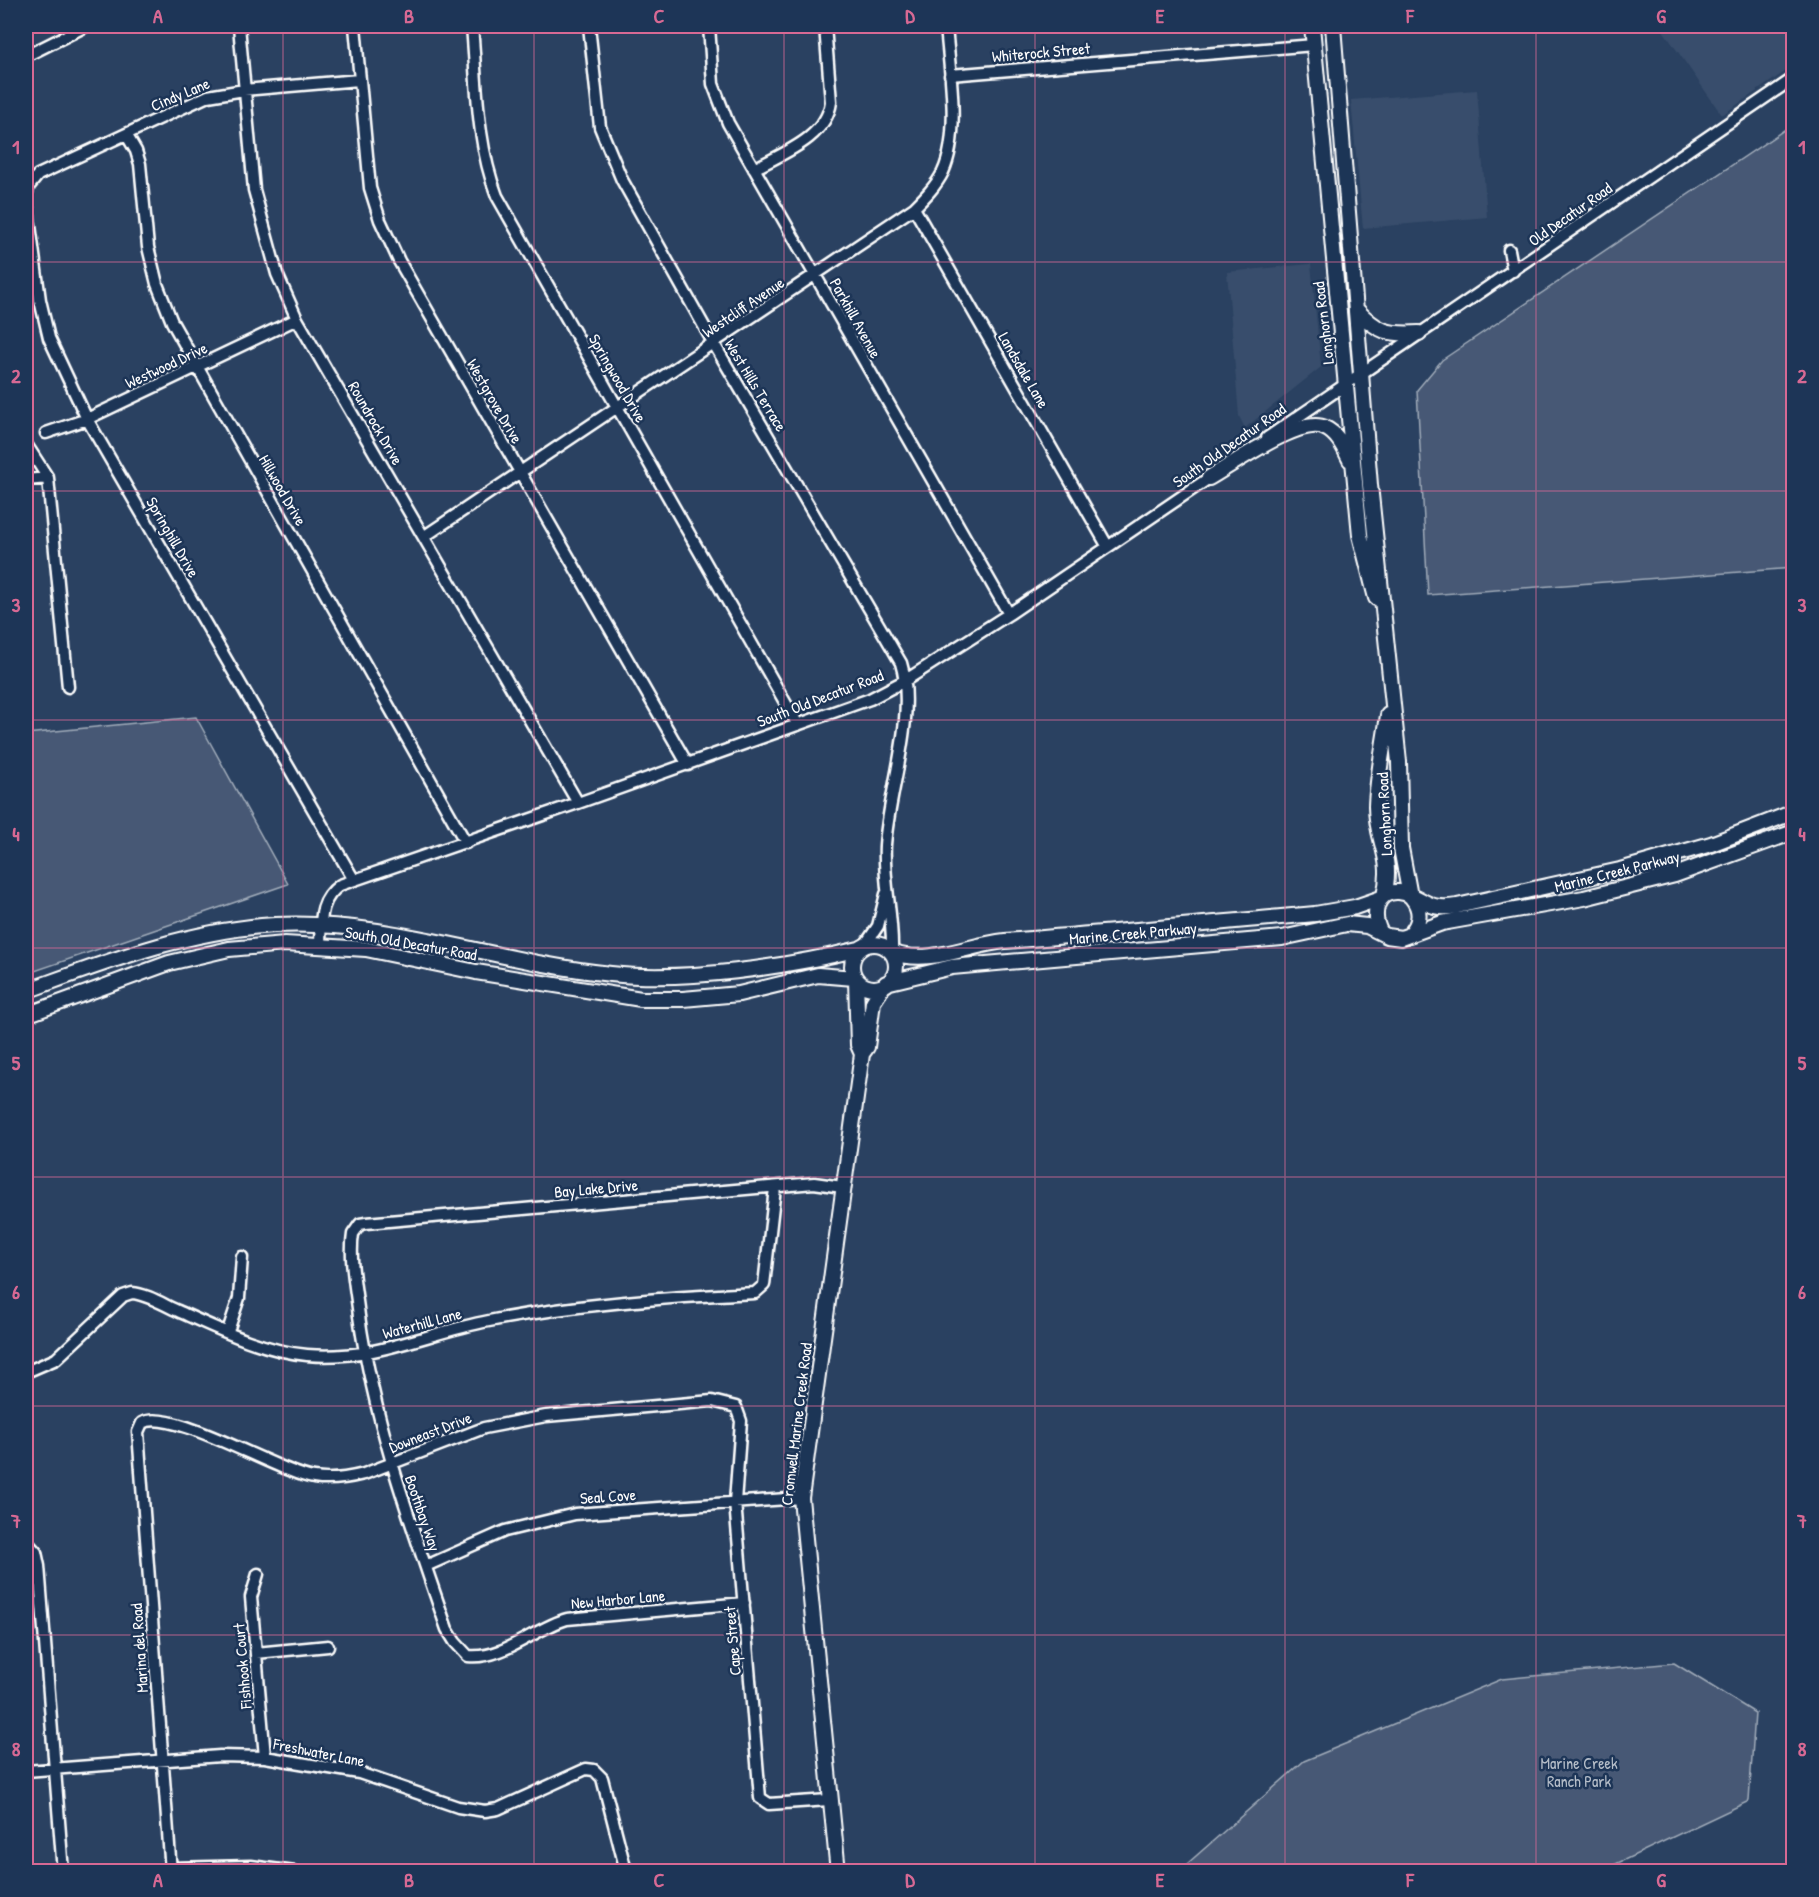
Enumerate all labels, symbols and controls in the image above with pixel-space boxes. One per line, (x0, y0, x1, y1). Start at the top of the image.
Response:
text: A (153, 2, 163, 29)
text: B (404, 2, 414, 29)
text: C (654, 2, 665, 29)
text: D (905, 2, 915, 29)
text: E (1156, 2, 1165, 29)
text: F (1405, 2, 1415, 29)
text: G (1656, 2, 1666, 29)
street label: Whiterock Street (991, 37, 1091, 67)
street label: Cindy Lane (147, 71, 213, 116)
text: 1 (12, 133, 20, 160)
text: 1 (1798, 133, 1806, 160)
street label: Old Decatur Road (1524, 177, 1616, 251)
street label: Westcliff Avenue (698, 271, 789, 343)
street label: Parkhill Avenue (825, 274, 887, 362)
street label: Longhorn Road (1307, 280, 1339, 366)
street label: Landsdale Lane (993, 328, 1055, 413)
street label: Springwood Drive (584, 330, 652, 427)
street label: West Hills Terrace (720, 335, 793, 436)
street label: Westwood Drive (121, 336, 211, 394)
street label: Westgrove Drive (462, 355, 528, 448)
text: 2 (11, 362, 21, 389)
text: 2 (1797, 362, 1807, 389)
street label: Roundrock Drive (343, 377, 409, 469)
street label: South Old Decatur Road (1168, 398, 1290, 492)
street label: Hillwood Drive (254, 451, 312, 530)
street label: Springhill Drive (141, 493, 205, 582)
text: 3 (12, 591, 21, 618)
text: 3 (1798, 591, 1807, 618)
street label: South Old Decatur Road (754, 664, 886, 732)
street label: Longhorn Road (1371, 772, 1397, 856)
text: 4 (12, 820, 20, 847)
text: 4 (1798, 820, 1806, 847)
street label: Marine Creek Parkway (1552, 845, 1682, 897)
street label: Marine Creek Parkway (1068, 916, 1198, 950)
street label: South Old Decatur Road (343, 921, 479, 965)
text: 5 (12, 1049, 21, 1076)
text: 5 (1798, 1049, 1807, 1076)
street label: Bay Lake Drive (553, 1173, 639, 1203)
text: 6 (12, 1278, 20, 1305)
text: 6 (1798, 1278, 1806, 1305)
street label: Waterhill Lane (380, 1302, 465, 1344)
street label: Cromwell Marine Creek Road (775, 1341, 817, 1507)
street label: Downeast Drive (386, 1406, 475, 1458)
street label: Boothbay Way (400, 1472, 446, 1554)
street label: Seal Cove (579, 1483, 637, 1509)
text: 7 (10, 1507, 21, 1534)
text: 7 (1796, 1507, 1807, 1534)
street label: New Harbor Lane (570, 1584, 667, 1614)
street label: Marina del Road (125, 1603, 153, 1693)
street label: Cape Street (718, 1605, 746, 1676)
street label: Fishhook Court (227, 1622, 257, 1711)
street label: Freshwater Lane (270, 1732, 367, 1772)
text: 8 (12, 1735, 21, 1762)
text: 8 (1798, 1735, 1807, 1762)
park label: Marine Creek Ranch Park (1540, 1752, 1618, 1792)
text: A (153, 1866, 163, 1893)
text: B (404, 1866, 414, 1893)
text: C (654, 1866, 665, 1893)
text: D (905, 1866, 915, 1893)
text: E (1156, 1866, 1165, 1893)
text: F (1405, 1866, 1415, 1893)
text: G (1656, 1866, 1666, 1893)

